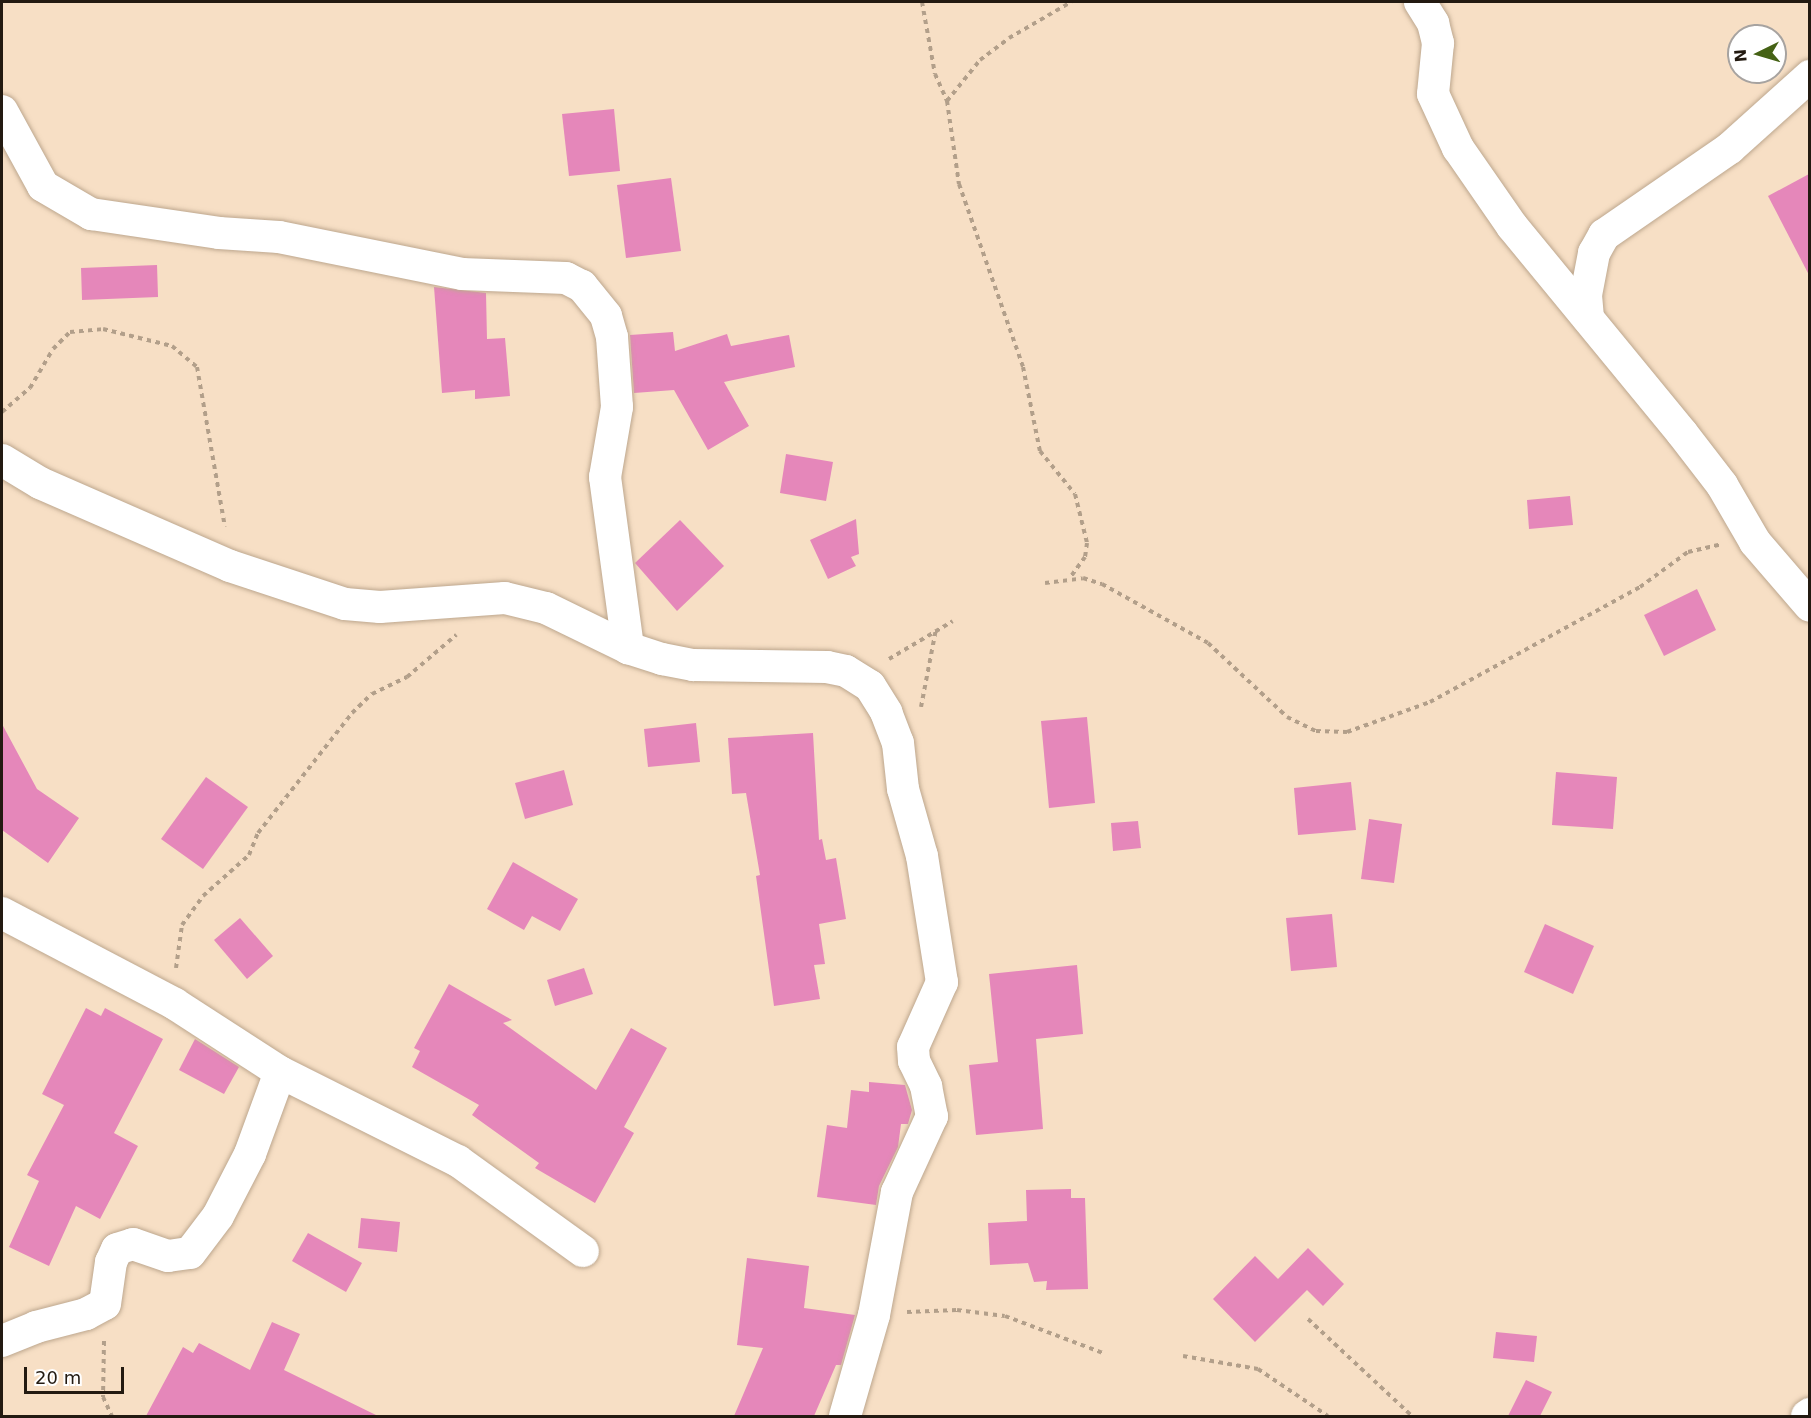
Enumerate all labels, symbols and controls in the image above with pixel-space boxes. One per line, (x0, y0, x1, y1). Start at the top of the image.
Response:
north arrow (1727, 24, 1787, 84)
text: N (1731, 48, 1751, 63)
scale bar (27, 1355, 128, 1393)
text: 20 m (35, 1367, 81, 1388)

